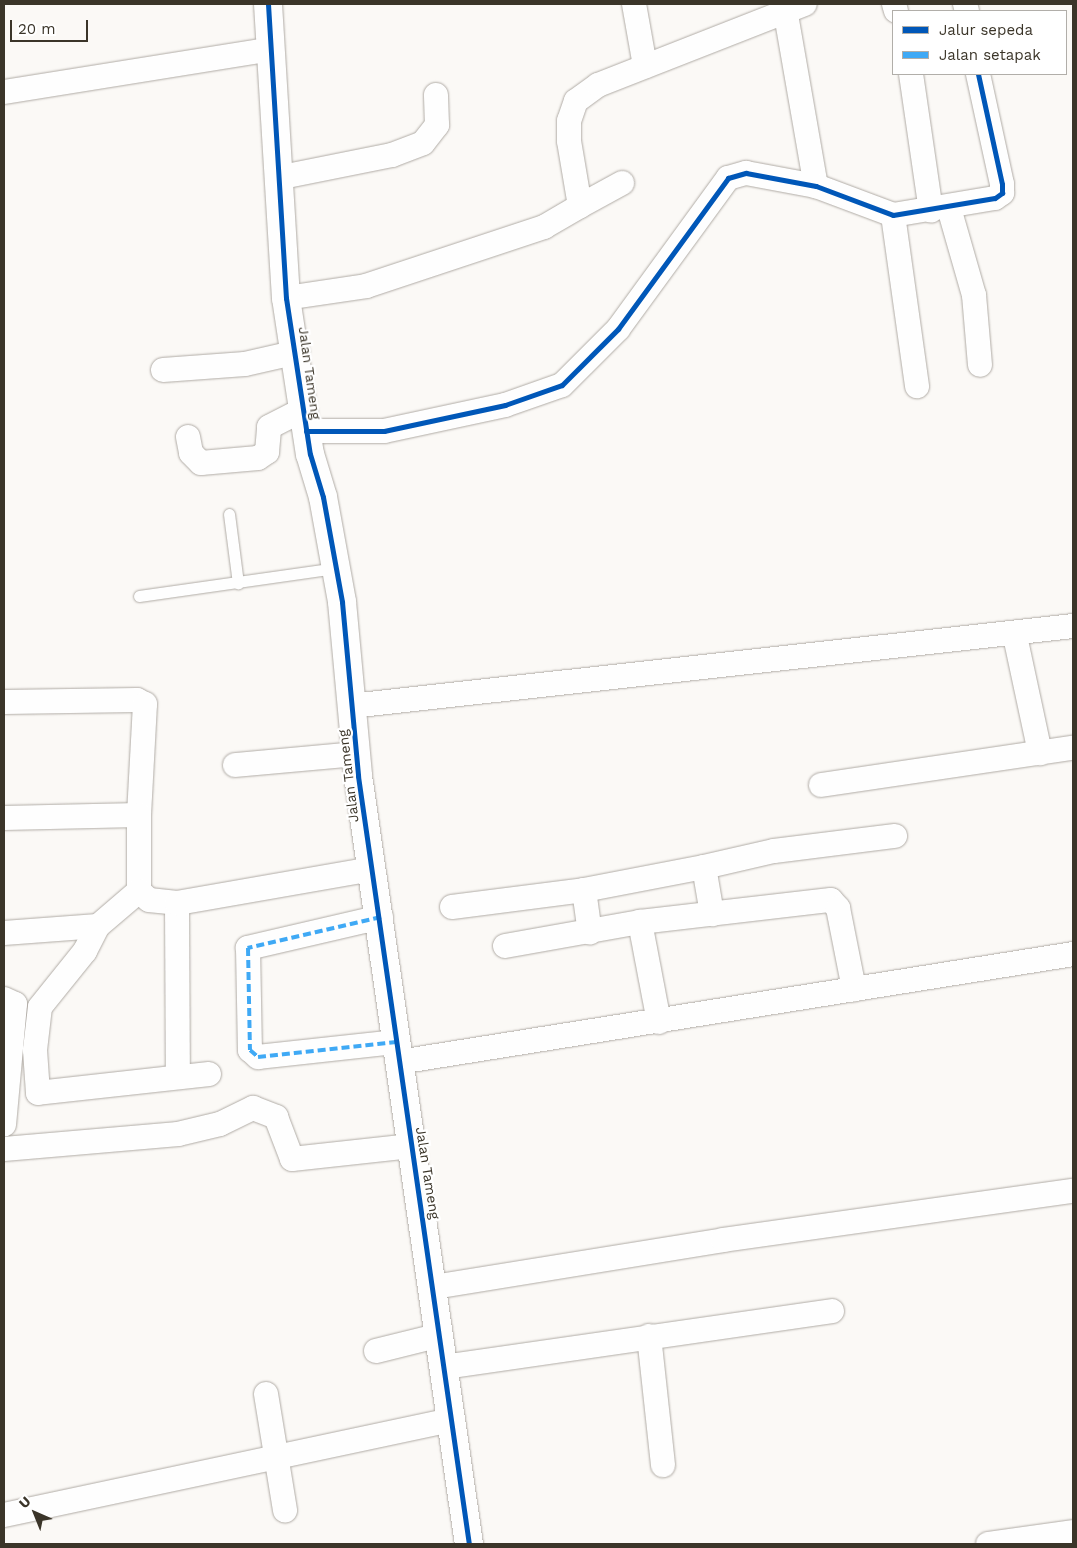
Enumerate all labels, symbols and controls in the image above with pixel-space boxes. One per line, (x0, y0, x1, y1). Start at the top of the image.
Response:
scale bar (12, 10, 90, 42)
legend (892, 10, 1067, 75)
text: 20 m (18, 20, 56, 38)
text: Jalur sepeda (939, 21, 1033, 39)
text: Jalan setapak (939, 46, 1041, 64)
street label: Jalan Tameng (295, 325, 325, 421)
street label: Jalan Tameng (334, 728, 362, 824)
street label: Jalan Tameng (412, 1125, 444, 1221)
north arrow (10, 1488, 60, 1538)
text: U (15, 1493, 34, 1511)

